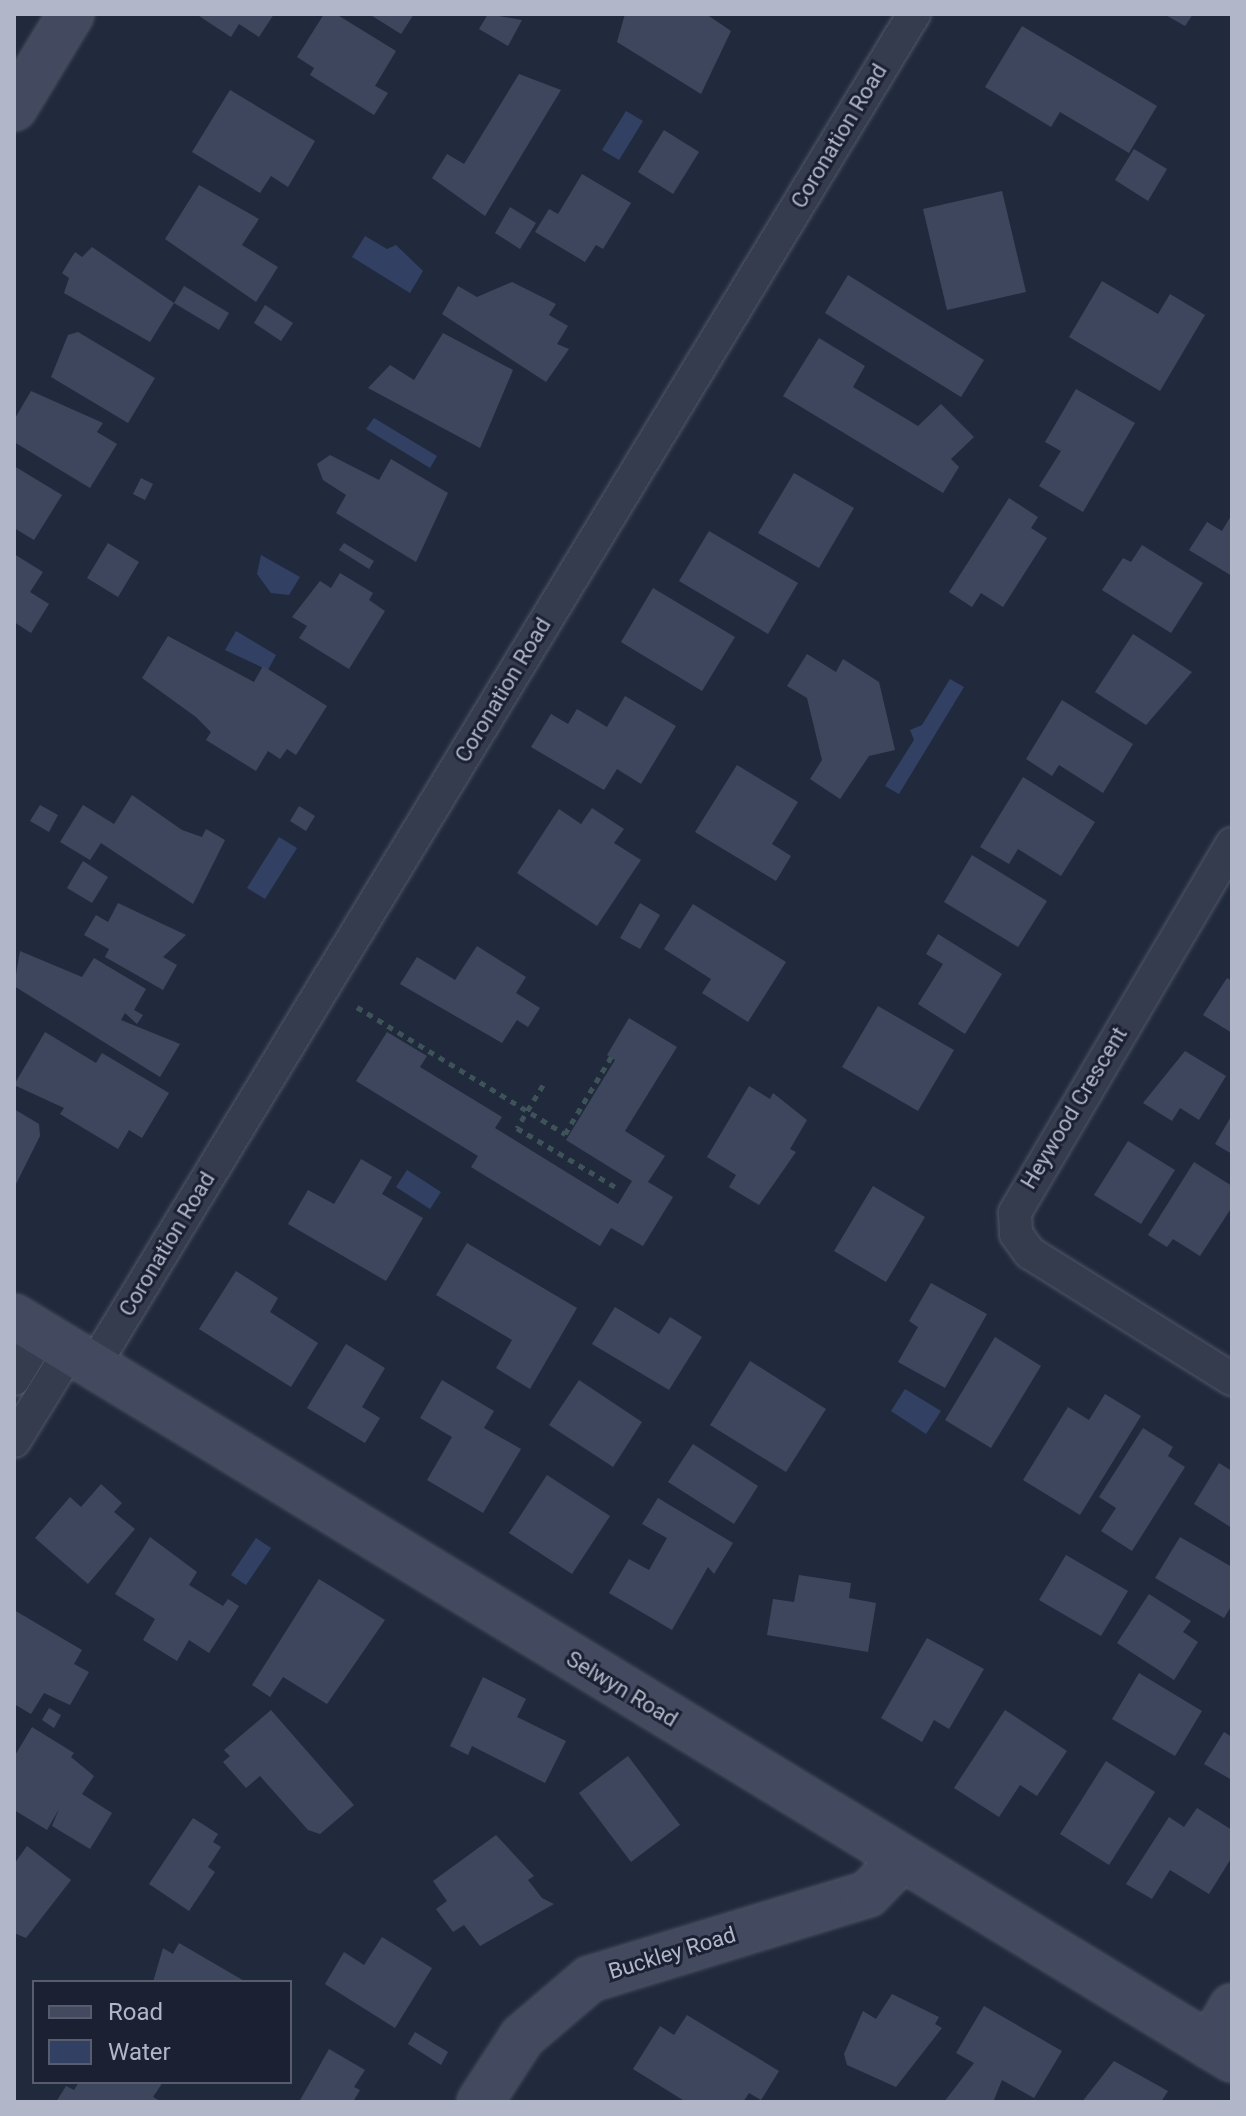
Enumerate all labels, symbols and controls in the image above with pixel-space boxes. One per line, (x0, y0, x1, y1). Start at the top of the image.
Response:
street label: Coronation Road (785, 59, 893, 213)
street label: Coronation Road (449, 613, 557, 767)
street label: Heywood Crescent (1015, 1022, 1133, 1194)
street label: Coronation Road (113, 1167, 221, 1321)
street label: Selwyn Road (562, 1645, 682, 1733)
street label: Buckley Road (605, 1921, 739, 1985)
legend (32, 1980, 292, 2084)
text: Road (108, 1998, 163, 2026)
text: Water (108, 2038, 171, 2066)

